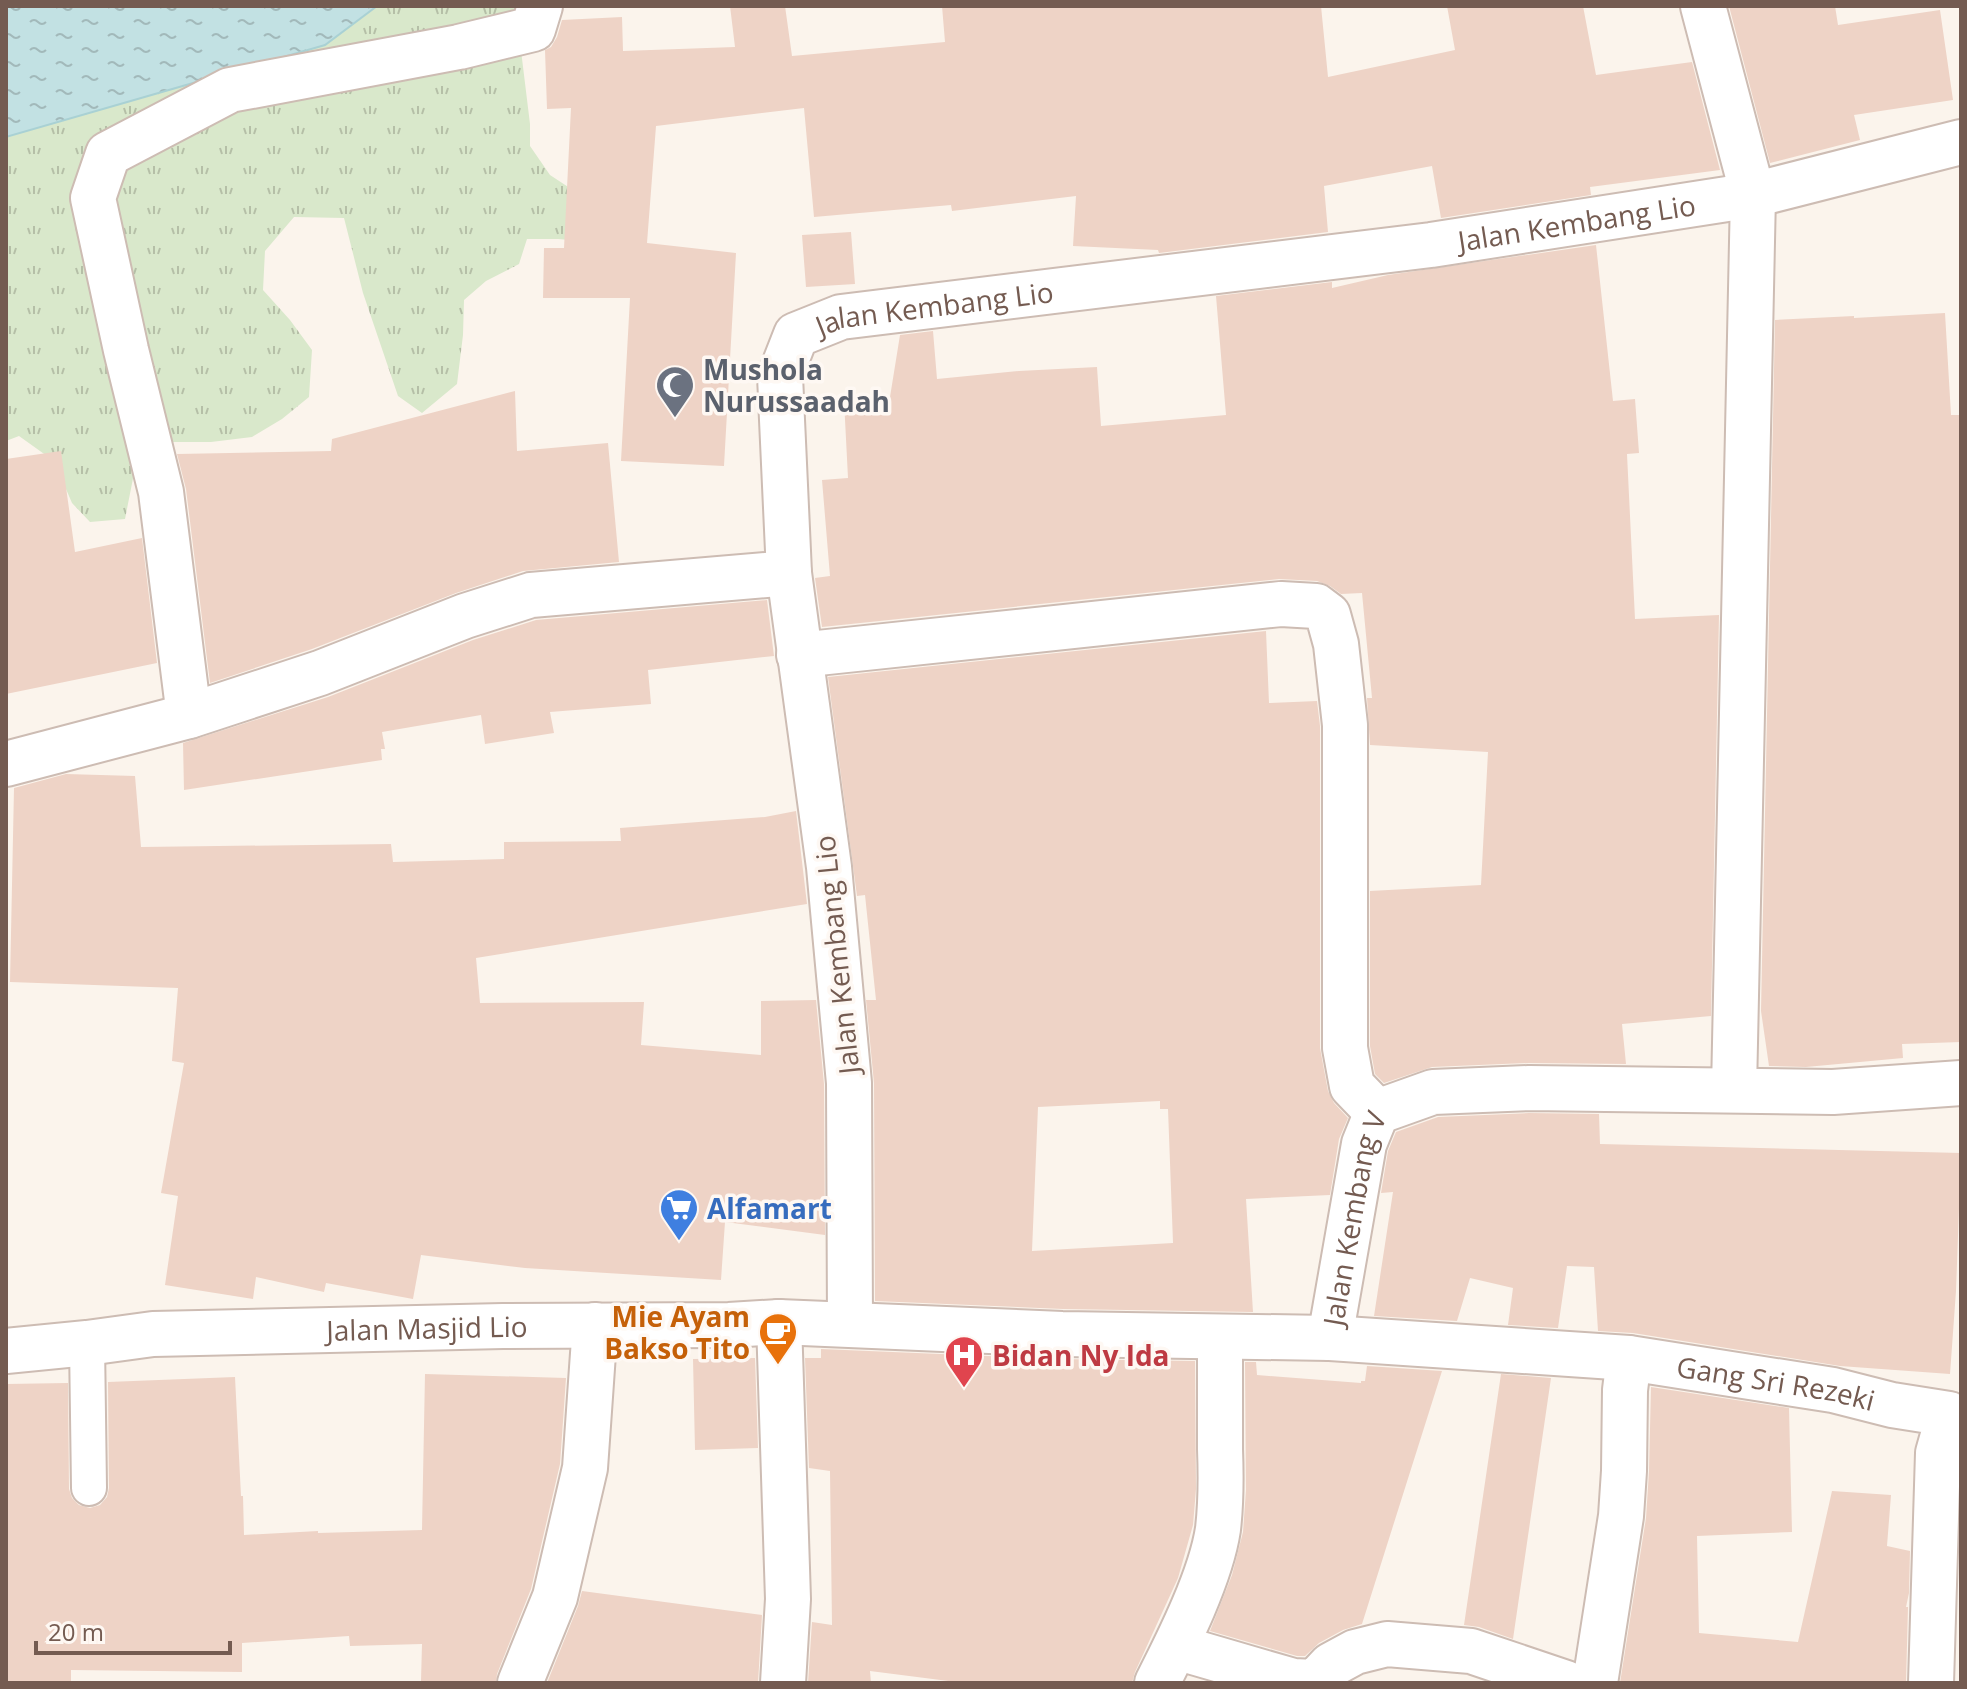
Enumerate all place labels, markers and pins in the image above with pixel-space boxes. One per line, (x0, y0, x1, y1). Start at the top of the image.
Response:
place label: Mushola Nurussaadah (703, 350, 890, 420)
mosque icon: Mushola Nurussaadah (654, 364, 696, 419)
supermarket icon: Alfamart (658, 1187, 700, 1242)
place label: Alfamart (707, 1189, 832, 1227)
place label: Mie Ayam Bakso Tito (604, 1297, 750, 1367)
cafe icon: Mie Ayam Bakso Tito (757, 1311, 799, 1366)
hospital icon: Bidan Ny Ida (943, 1334, 985, 1389)
place label: Bidan Ny Ida (992, 1336, 1170, 1374)

